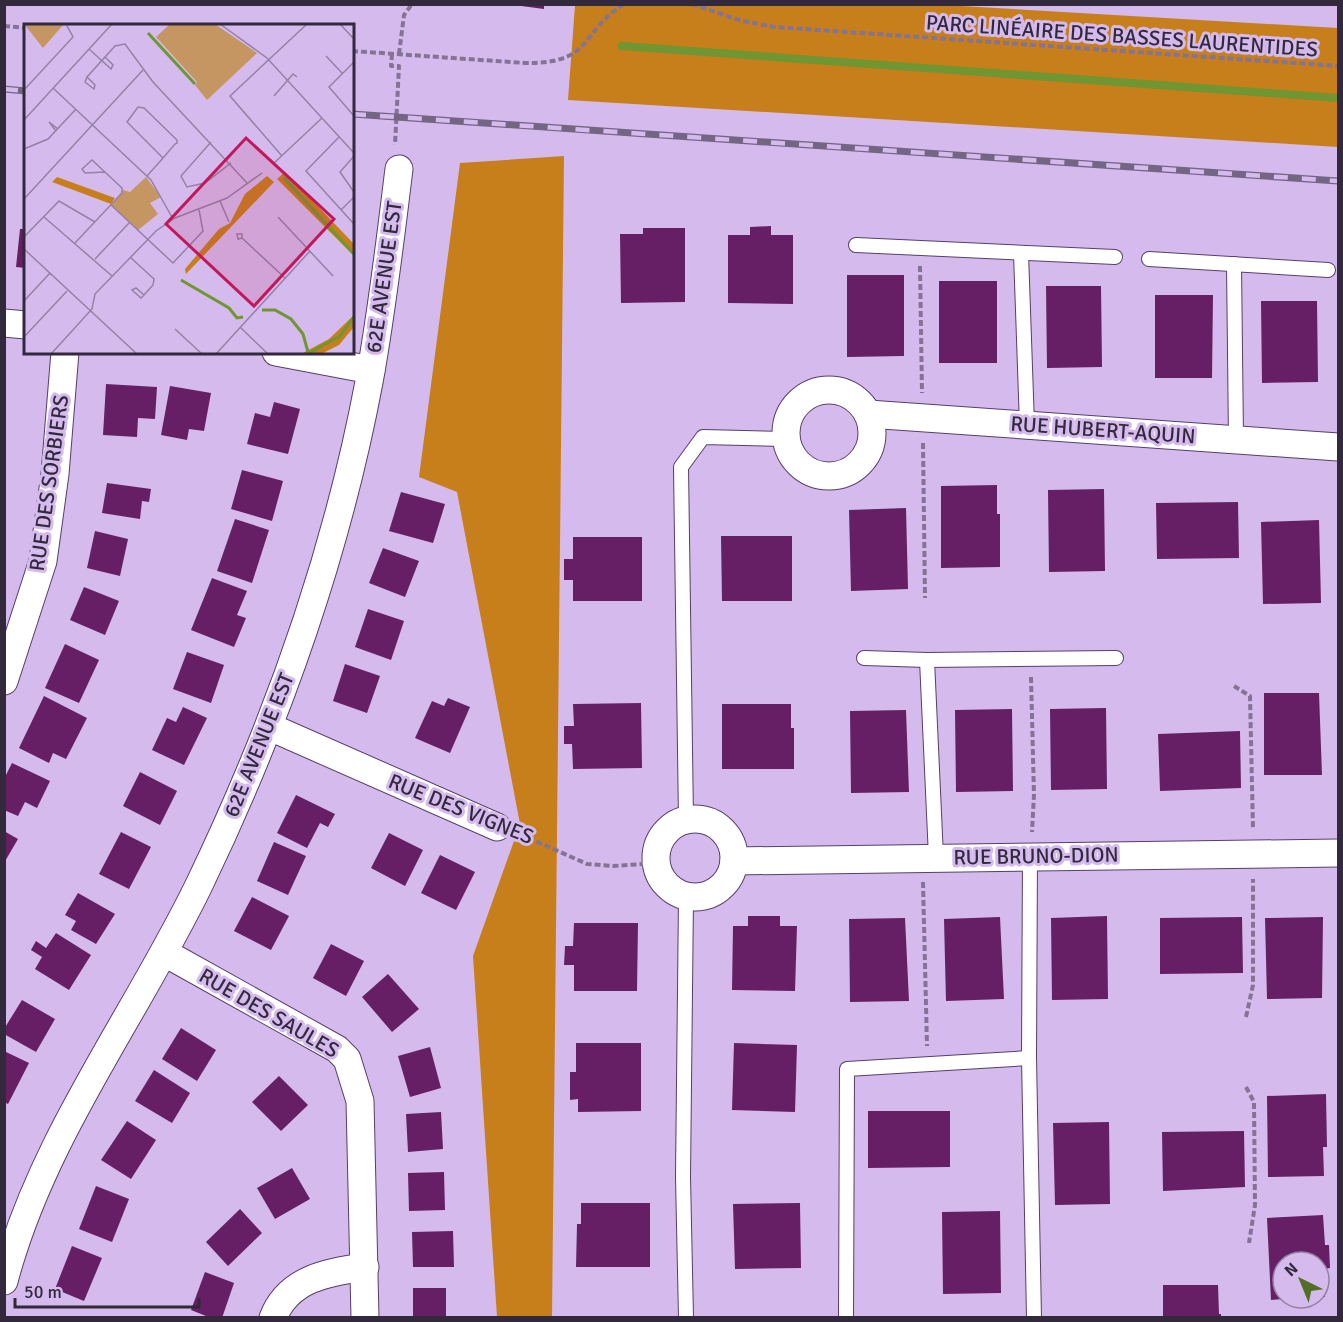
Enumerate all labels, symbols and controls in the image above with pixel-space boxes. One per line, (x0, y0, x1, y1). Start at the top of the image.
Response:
street label: PARC LINÉAIRE DES BASSES LAURENTIDES (925, 9, 1319, 63)
inset map (24, 24, 354, 354)
street label: 62E AVENUE EST (360, 199, 408, 355)
street label: RUE DES SORBIERS (24, 393, 74, 573)
street label: RUE HUBERT-AQUIN (1010, 411, 1196, 449)
street label: 62E AVENUE EST (218, 669, 300, 821)
street label: RUE DES VIGNES (385, 768, 537, 850)
street label: RUE BRUNO-DION (953, 842, 1119, 870)
street label: RUE DES SAULES (194, 962, 344, 1064)
north arrow (1271, 1250, 1331, 1310)
text: N (1281, 1259, 1302, 1281)
scale bar (15, 1271, 200, 1309)
text: 50 m (24, 1281, 62, 1303)

